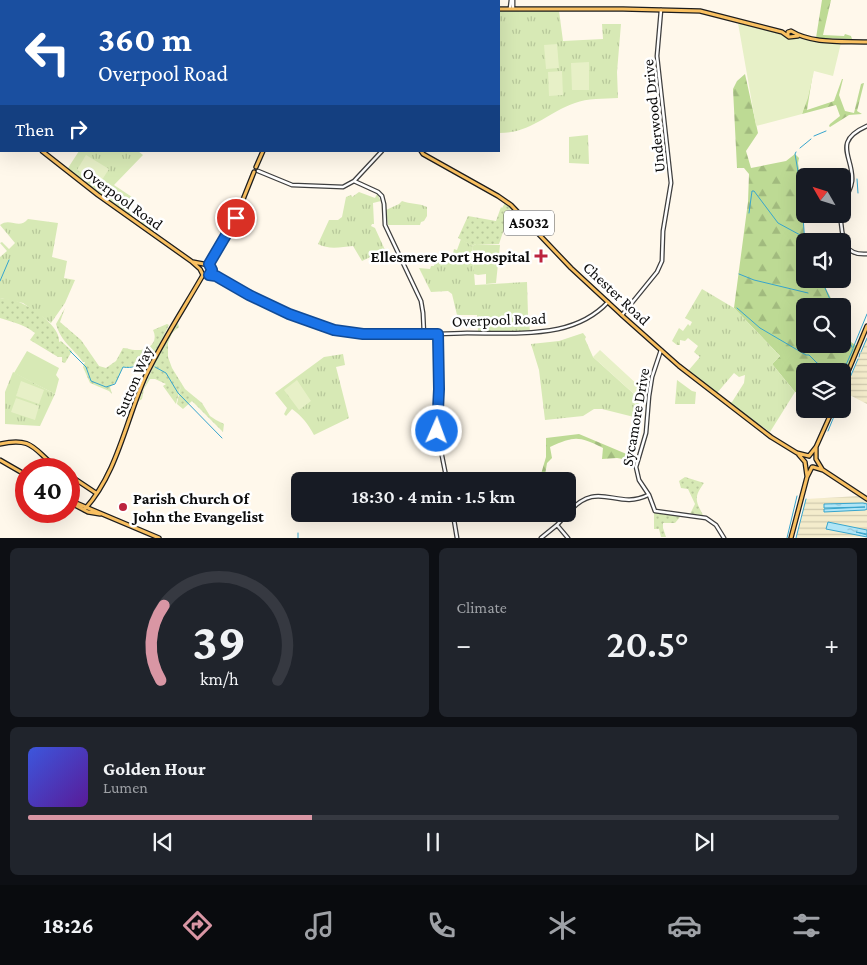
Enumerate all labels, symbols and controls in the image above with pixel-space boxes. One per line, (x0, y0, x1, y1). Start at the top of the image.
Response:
icon: left (15, 20, 80, 85)
text: 360 m (98, 20, 192, 59)
street label: Underwood Drive (639, 58, 668, 173)
text: Overpool Road (98, 61, 228, 86)
icon: right (64, 115, 92, 143)
text: Then (15, 119, 54, 140)
street label: Overpool Road (79, 164, 166, 234)
north arrow (796, 168, 851, 222)
map controls (796, 168, 851, 418)
pin (215, 197, 257, 239)
icon: arrive (222, 204, 250, 232)
road number: A5032 (504, 210, 554, 236)
button: sound (796, 233, 851, 288)
place label: Ellesmere Port Hospital (371, 248, 530, 265)
marker: Ellesmere Port Hospital (534, 249, 548, 263)
street label: Chester Road (580, 258, 654, 329)
button: search (796, 298, 851, 353)
street label: Overpool Road (451, 309, 547, 331)
street label: Sutton Way (111, 343, 157, 419)
button: layers (796, 363, 851, 418)
street label: Sycamore Drive (618, 367, 653, 468)
position arrow (410, 404, 462, 456)
speed limit sign: 40 (15, 458, 80, 523)
text: 18:30 · 4 min · 1.5 km (352, 486, 515, 507)
place label: Parish Church Of John the Evangelist (131, 490, 264, 525)
marker: Parish Church Of John the Evangelist (117, 501, 129, 513)
text: Climate (457, 599, 507, 616)
text: 39 (192, 612, 246, 670)
text: 20.5° (607, 623, 689, 665)
text: − (457, 629, 471, 660)
text: + (824, 629, 839, 660)
text: km/h (200, 669, 239, 689)
text: Golden Hour (103, 758, 206, 779)
text: Lumen (103, 779, 148, 796)
icon: previous (149, 828, 177, 856)
icon: pause (419, 828, 447, 856)
icon: next (690, 828, 718, 856)
icon: directions (180, 908, 215, 943)
icon: music (302, 908, 337, 943)
icon: phone (424, 908, 459, 943)
icon: climate (545, 908, 580, 943)
icon: car (667, 908, 702, 943)
icon: filters (789, 908, 824, 943)
text: 18:26 (43, 913, 94, 938)

